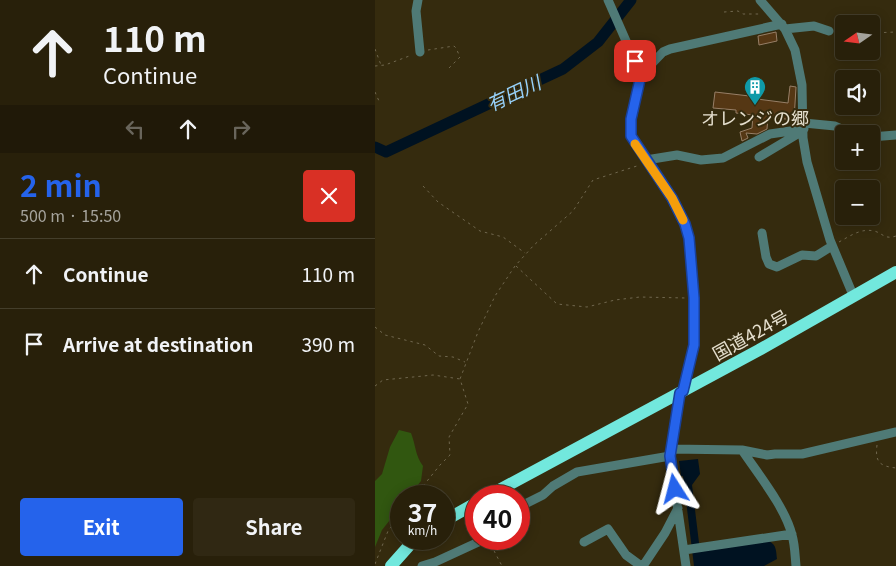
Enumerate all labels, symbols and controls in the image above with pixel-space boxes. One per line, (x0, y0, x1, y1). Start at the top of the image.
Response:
text: 110 m (103, 11, 207, 62)
north arrow (835, 15, 880, 60)
map controls (835, 15, 880, 225)
icon: ahead (20, 20, 85, 85)
pin (614, 40, 656, 82)
icon: arrive (621, 47, 649, 75)
text: Continue (103, 58, 197, 90)
water label: 有田川 (481, 67, 546, 116)
button: sound (835, 70, 880, 115)
building icon: オレンジの郷 (743, 75, 767, 106)
place label: オレンジの郷 (701, 104, 809, 130)
icon: left (121, 115, 149, 143)
icon: ahead (174, 115, 202, 143)
icon: right (227, 115, 255, 143)
button: + (835, 125, 880, 170)
text: 2 min (20, 162, 102, 206)
button: close (303, 170, 355, 222)
button: − (835, 180, 880, 225)
text: 500 m · 15:50 (20, 203, 121, 227)
icon: ahead (20, 260, 48, 288)
text: Continue (63, 260, 149, 287)
text: 110 m (302, 260, 355, 287)
street label: 国道424号 (707, 302, 793, 366)
icon: arrive (20, 330, 48, 358)
text: Arrive at destination (63, 330, 253, 357)
text: 390 m (302, 330, 355, 357)
position arrow (648, 462, 700, 514)
speed limit sign: 40 (465, 485, 530, 550)
text: 37 (408, 493, 437, 529)
button: Exit (20, 498, 183, 556)
button: Share (193, 498, 355, 556)
text: km/h (408, 521, 437, 538)

